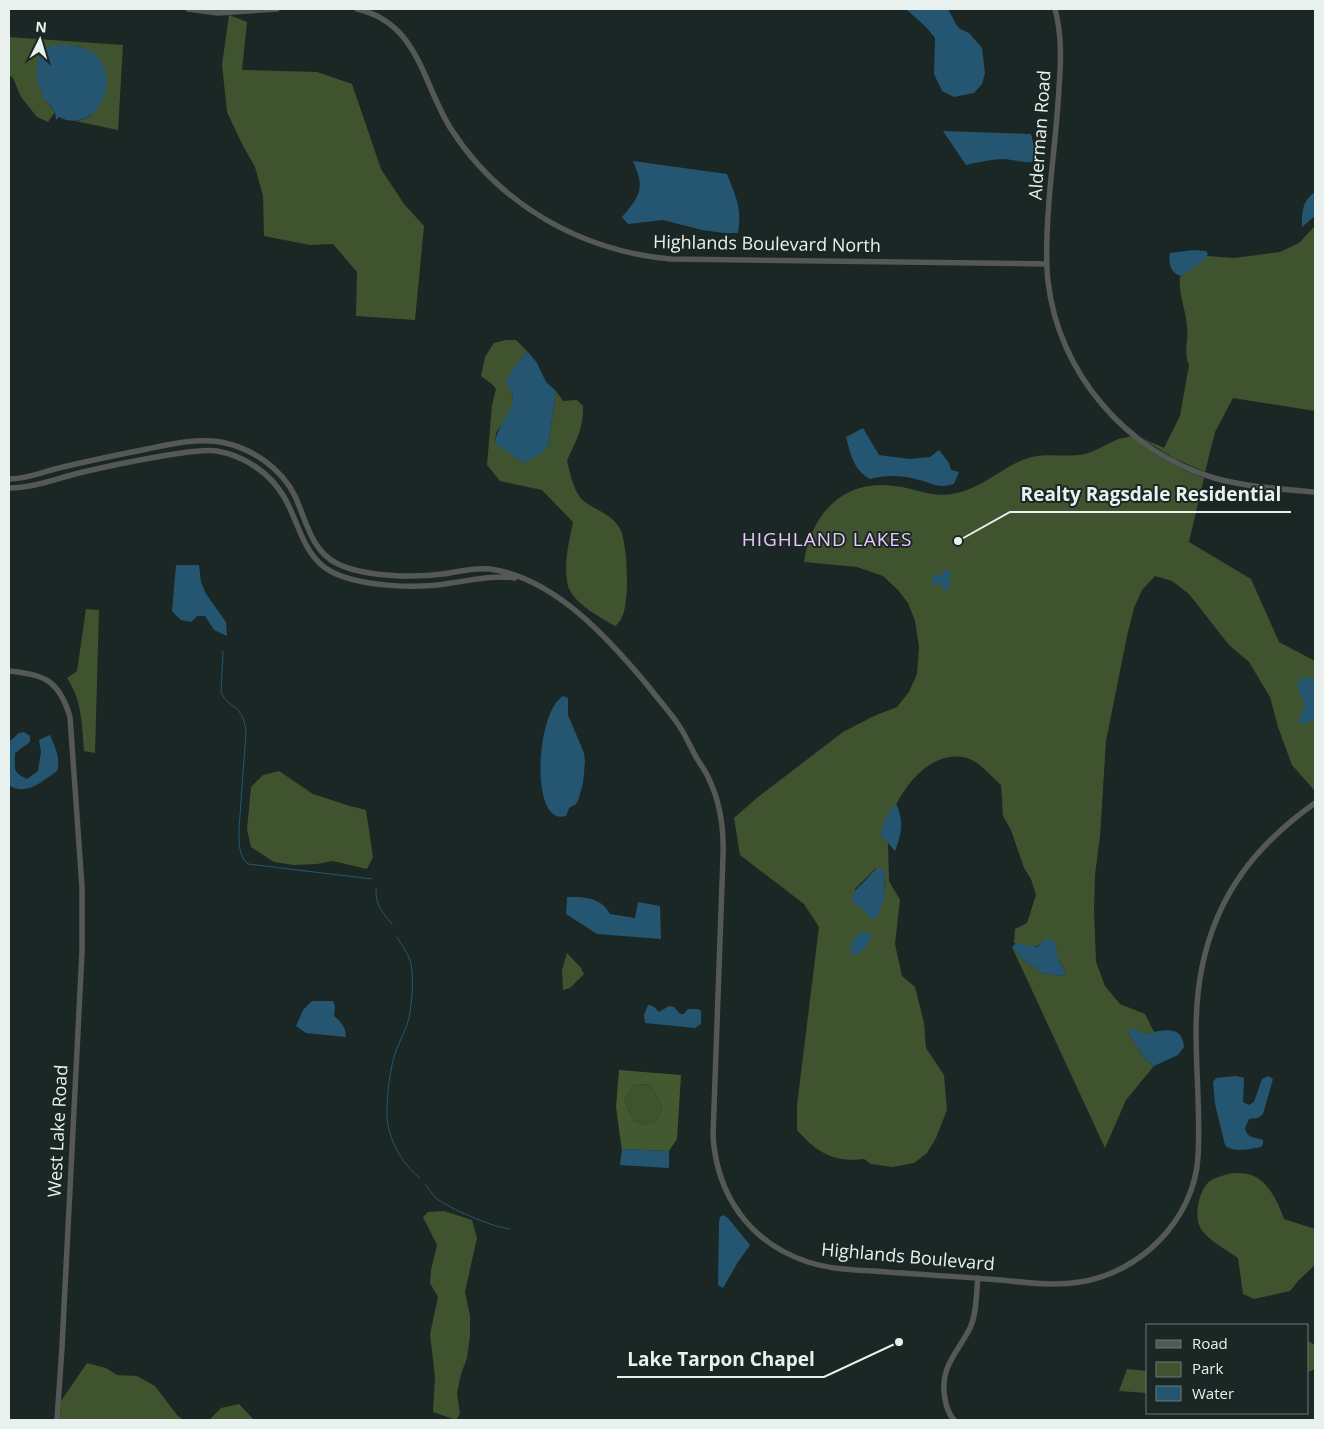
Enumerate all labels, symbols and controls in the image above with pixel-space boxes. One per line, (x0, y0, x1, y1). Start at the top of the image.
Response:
north arrow (15, 15, 65, 65)
text: N (35, 17, 48, 37)
street label: Alderman Road (1023, 69, 1055, 200)
street label: Highlands Boulevard North (653, 229, 881, 257)
callout: Realty Ragsdale Residential (1010, 478, 1291, 512)
text: Realty Ragsdale Residential (1021, 481, 1281, 507)
district label: HIGHLAND LAKES (742, 526, 912, 552)
street label: West Lake Road (42, 1064, 72, 1198)
street label: Highlands Boulevard (820, 1236, 996, 1276)
legend (1146, 1324, 1309, 1414)
text: Road (1192, 1333, 1228, 1353)
callout: Lake Tarpon Chapel (617, 1343, 824, 1377)
text: Lake Tarpon Chapel (627, 1346, 815, 1372)
text: Park (1192, 1358, 1223, 1378)
text: Water (1192, 1383, 1234, 1403)

